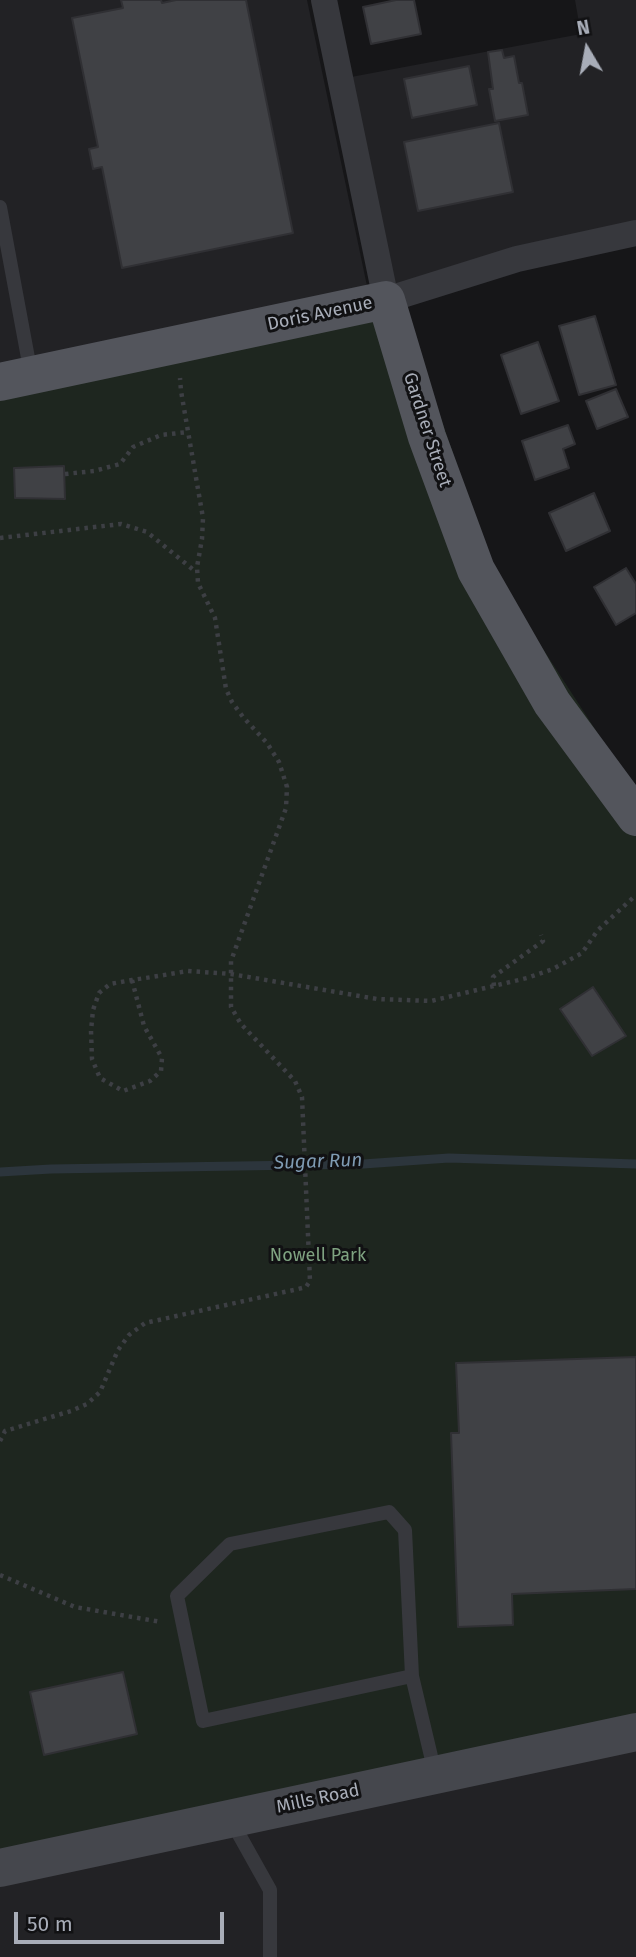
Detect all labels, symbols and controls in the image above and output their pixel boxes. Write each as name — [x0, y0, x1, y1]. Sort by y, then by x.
north arrow — [552, 14, 622, 84]
text: N — [575, 15, 591, 40]
street label: Doris Avenue — [265, 292, 375, 336]
street label: Gardner Street — [398, 370, 456, 490]
water label: Sugar Run — [273, 1149, 363, 1175]
park label: Nowell Park — [270, 1245, 366, 1267]
street label: Mills Road — [275, 1780, 361, 1818]
scale bar — [18, 1898, 228, 1942]
text: 50 m — [27, 1911, 73, 1937]

